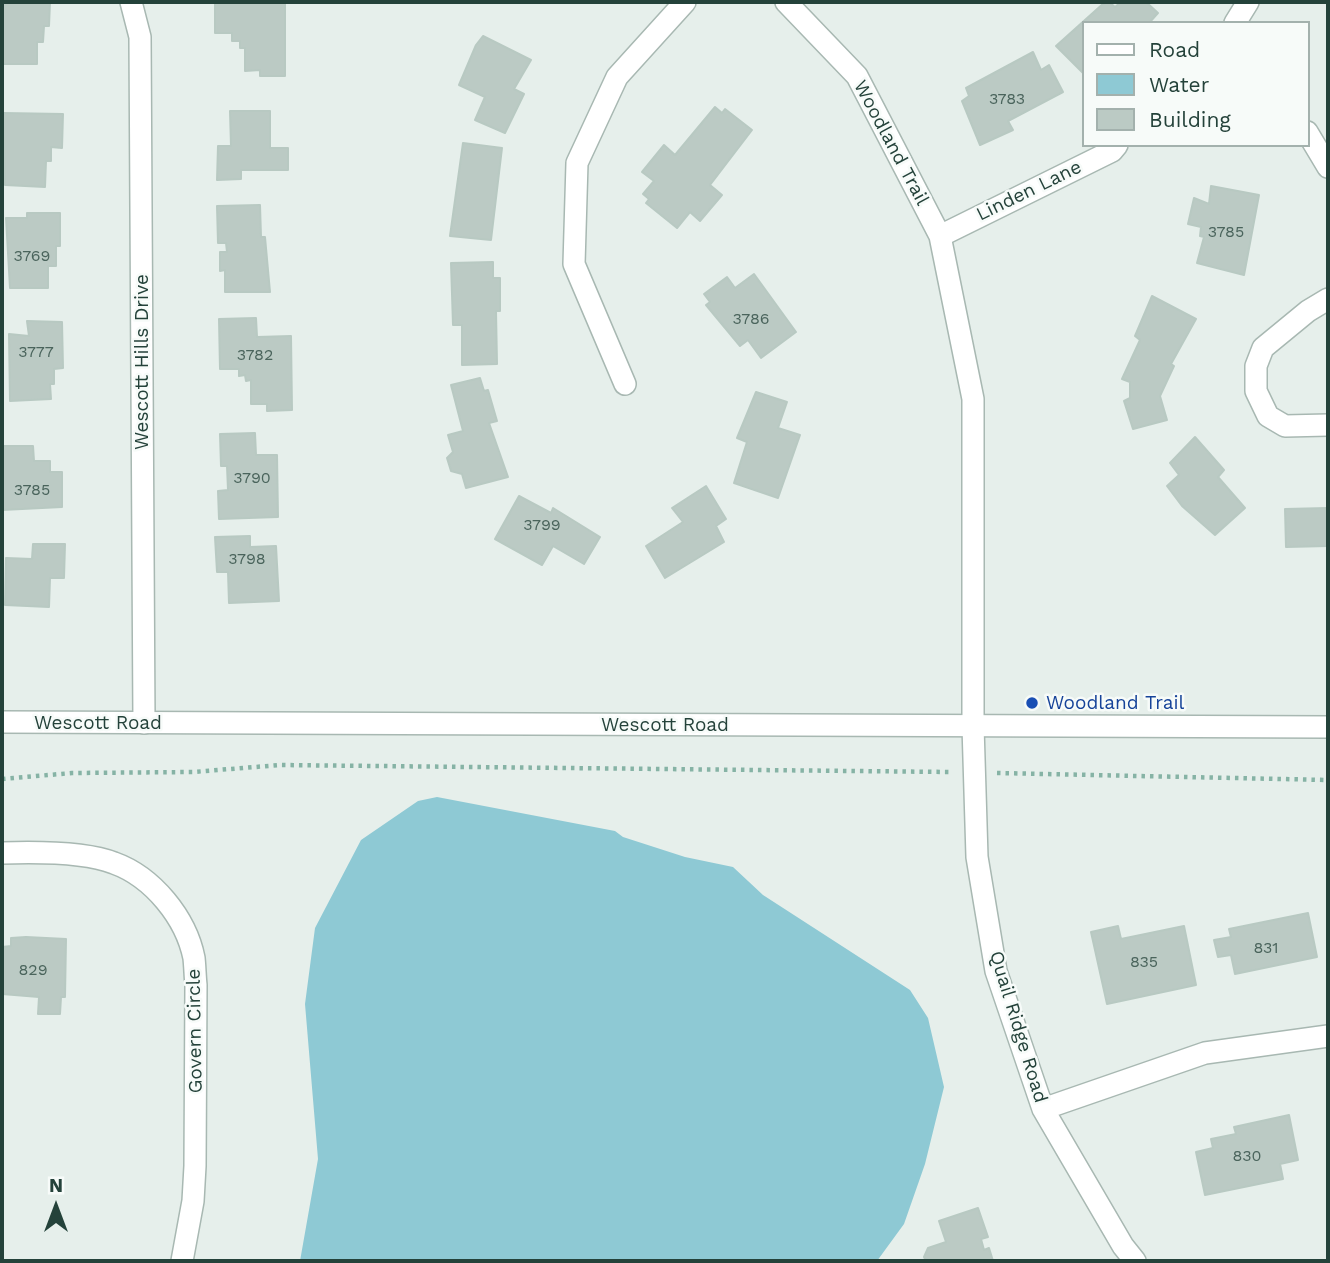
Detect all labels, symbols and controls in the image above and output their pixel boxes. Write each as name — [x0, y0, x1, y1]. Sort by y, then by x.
legend — [1082, 21, 1309, 147]
text: Road — [1149, 37, 1200, 62]
text: Water — [1149, 72, 1209, 97]
street label: Woodland Trail — [848, 77, 934, 209]
house number: 3783 — [989, 89, 1025, 109]
text: Building — [1149, 107, 1231, 132]
street label: Linden Lane — [973, 156, 1085, 226]
house number: 3785 — [1208, 222, 1244, 242]
house number: 3769 — [14, 246, 50, 266]
street label: Wescott Hills Drive — [131, 274, 153, 450]
house number: 3786 — [733, 309, 769, 329]
house number: 3777 — [18, 342, 54, 362]
house number: 3782 — [237, 345, 273, 365]
house number: 3790 — [233, 468, 271, 488]
house number: 3785 — [14, 480, 50, 500]
house number: 3799 — [523, 515, 561, 535]
house number: 3798 — [228, 549, 266, 569]
place label: Woodland Trail — [1046, 692, 1184, 714]
marker: Woodland Trail — [1024, 695, 1040, 711]
street label: Wescott Road — [34, 712, 162, 734]
street label: Wescott Road — [601, 714, 729, 736]
house number: 831 — [1253, 938, 1279, 958]
street label: Quail Ridge Road — [984, 948, 1052, 1106]
house number: 835 — [1130, 952, 1158, 972]
house number: 829 — [18, 960, 48, 980]
street label: Govern Circle — [183, 968, 207, 1094]
house number: 830 — [1233, 1146, 1261, 1166]
north arrow — [21, 1172, 91, 1242]
text: N — [49, 1174, 63, 1197]

